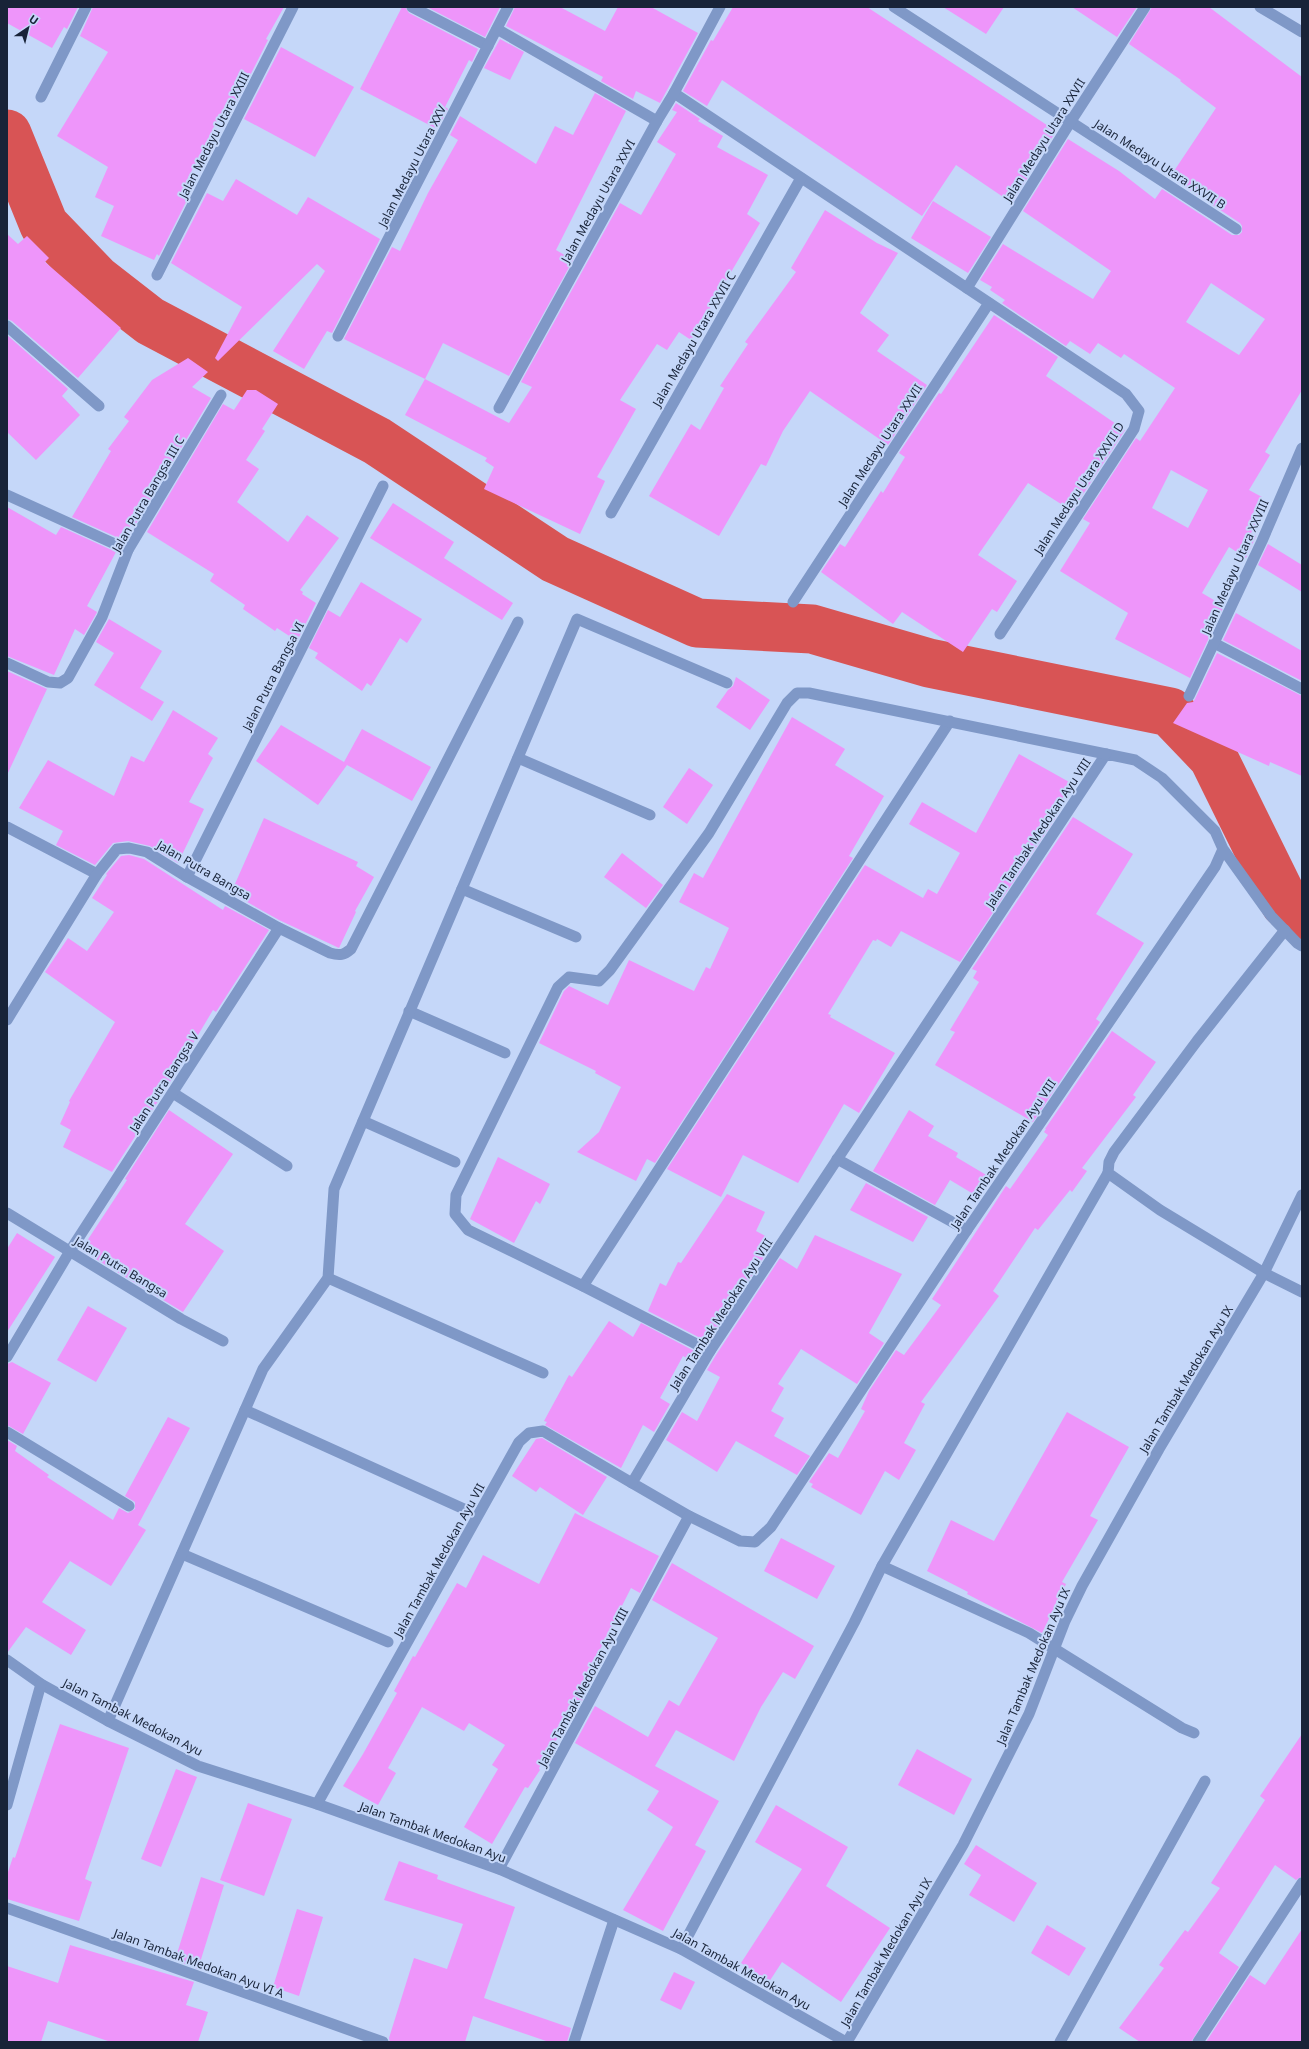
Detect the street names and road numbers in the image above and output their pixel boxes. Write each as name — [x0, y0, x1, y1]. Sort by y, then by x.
street label: Jalan Medayu Utara XXIII — [174, 69, 253, 202]
street label: Jalan Medayu Utara XXVII — [998, 75, 1089, 206]
street label: Jalan Medayu Utara XXV — [373, 102, 450, 231]
street label: Jalan Medayu Utara XXVII B — [1090, 115, 1229, 213]
street label: Jalan Medayu Utara XXVI — [557, 136, 639, 267]
street label: Jalan Medayu Utara XXVII C — [648, 268, 740, 411]
street label: Jalan Medayu Utara XXVII — [833, 381, 926, 510]
street label: Jalan Medayu Utara XXVII D — [1029, 418, 1128, 558]
street label: Jalan Putra Bangsa III C — [107, 432, 189, 556]
street label: Jalan Medayu Utara XXVIII — [1197, 497, 1273, 638]
street label: Jalan Putra Bangsa VI — [238, 619, 308, 734]
street label: Jalan Tambak Medokan Ayu VIII — [981, 755, 1095, 912]
street label: Jalan Putra Bangsa — [153, 836, 254, 904]
street label: Jalan Putra Bangsa V — [125, 1028, 203, 1136]
street label: Jalan Tambak Medokan Ayu VIII — [946, 1076, 1060, 1233]
street label: Jalan Putra Bangsa — [70, 1232, 171, 1302]
street label: Jalan Tambak Medokan Ayu VIII — [665, 1235, 776, 1394]
street label: Jalan Tambak Medokan Ayu IX — [1135, 1302, 1237, 1457]
street label: Jalan Tambak Medokan Ayu VII — [389, 1480, 488, 1641]
street label: Jalan Tambak Medokan Ayu IX — [992, 1585, 1074, 1748]
street label: Jalan Tambak Medokan Ayu VIII — [533, 1605, 632, 1770]
street label: Jalan Tambak Medokan Ayu — [59, 1674, 206, 1760]
street label: Jalan Tambak Medokan Ayu — [356, 1797, 509, 1866]
street label: Jalan Tambak Medokan Ayu IX — [836, 1875, 936, 2030]
street label: Jalan Tambak Medokan Ayu VI A — [111, 1924, 287, 2002]
street label: Jalan Tambak Medokan Ayu — [669, 1924, 814, 2014]

